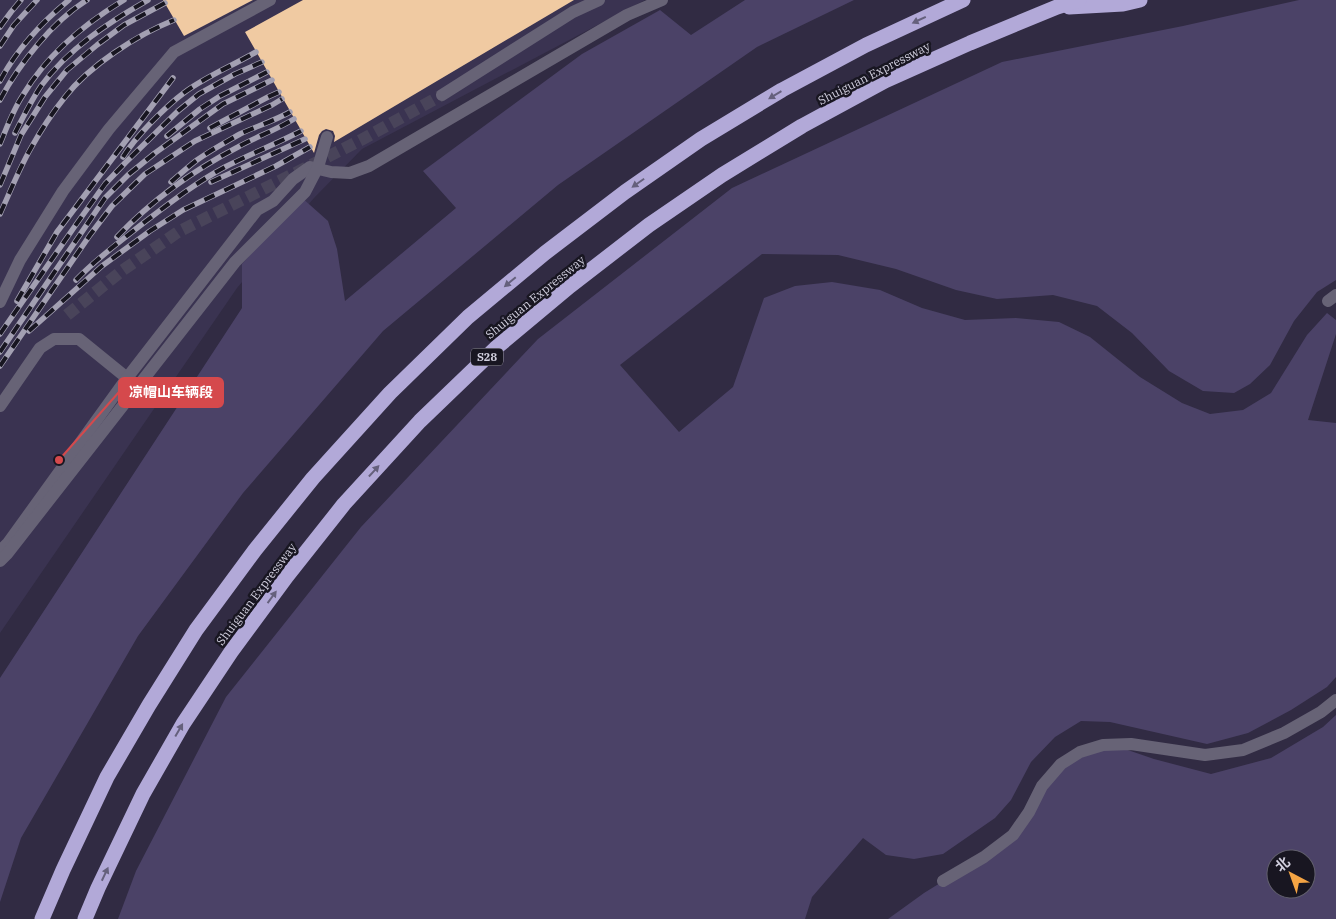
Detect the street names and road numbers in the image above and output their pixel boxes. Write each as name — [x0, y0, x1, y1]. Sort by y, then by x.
street label: Shuiguan Expressway — [815, 38, 933, 108]
street label: Shuiguan Expressway — [482, 252, 588, 342]
road number: S28 — [471, 348, 503, 366]
street label: Shuiguan Expressway — [213, 540, 300, 648]

